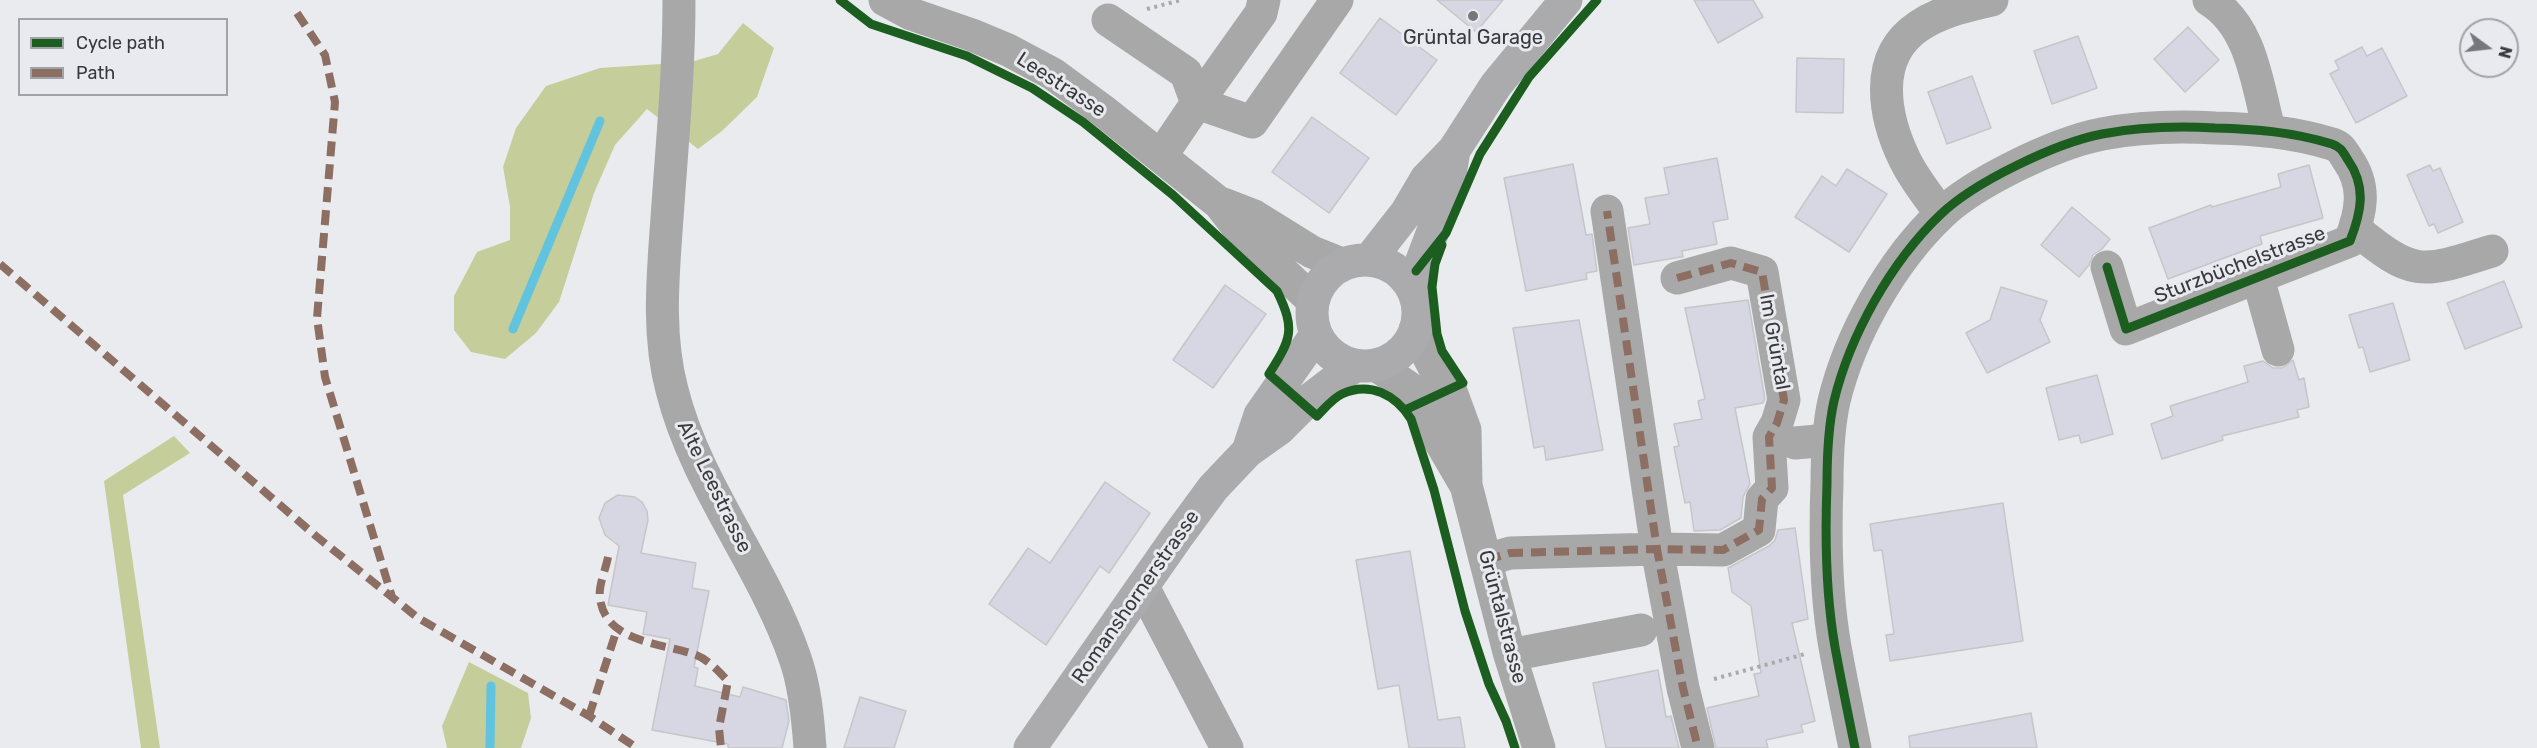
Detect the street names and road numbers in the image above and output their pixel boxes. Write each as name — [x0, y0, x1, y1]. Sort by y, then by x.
street label: Leestrasse — [1012, 47, 1110, 123]
street label: Sturzbüchelstrasse — [2151, 221, 2329, 309]
street label: Im Grüntal — [1754, 292, 1794, 392]
street label: Alte Leestrasse — [672, 417, 756, 557]
street label: Romanshornerstrasse — [1067, 506, 1205, 688]
street label: Grüntalstrasse — [1473, 548, 1531, 686]

